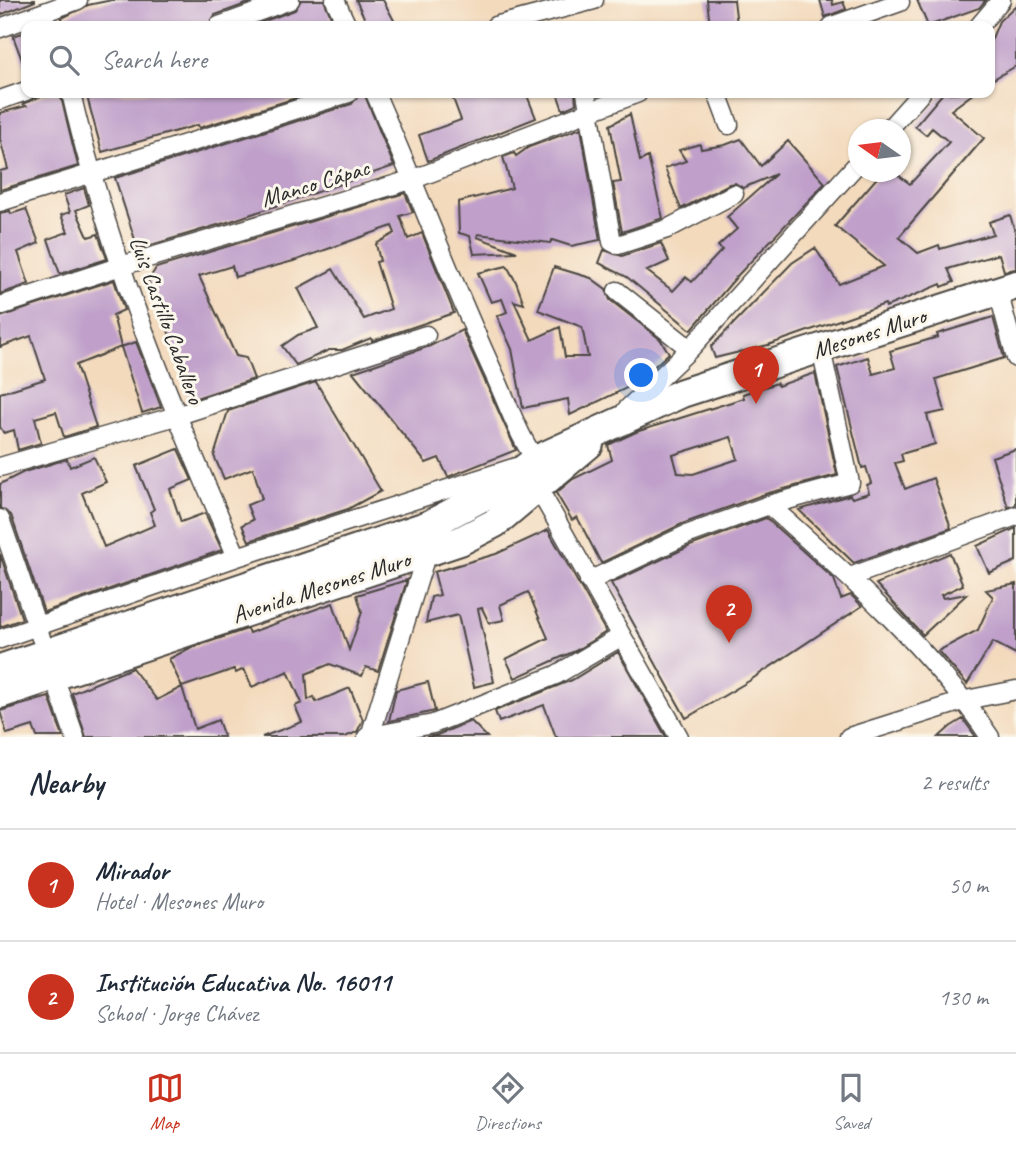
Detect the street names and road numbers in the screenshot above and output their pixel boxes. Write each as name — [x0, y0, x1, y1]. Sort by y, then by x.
street label: Manco Cápac — [257, 152, 374, 214]
street label: Luis Castillo Caballero — [123, 232, 212, 409]
street label: Mesones Muro — [809, 300, 932, 365]
street label: Avenida Mesones Muro — [228, 543, 416, 630]

